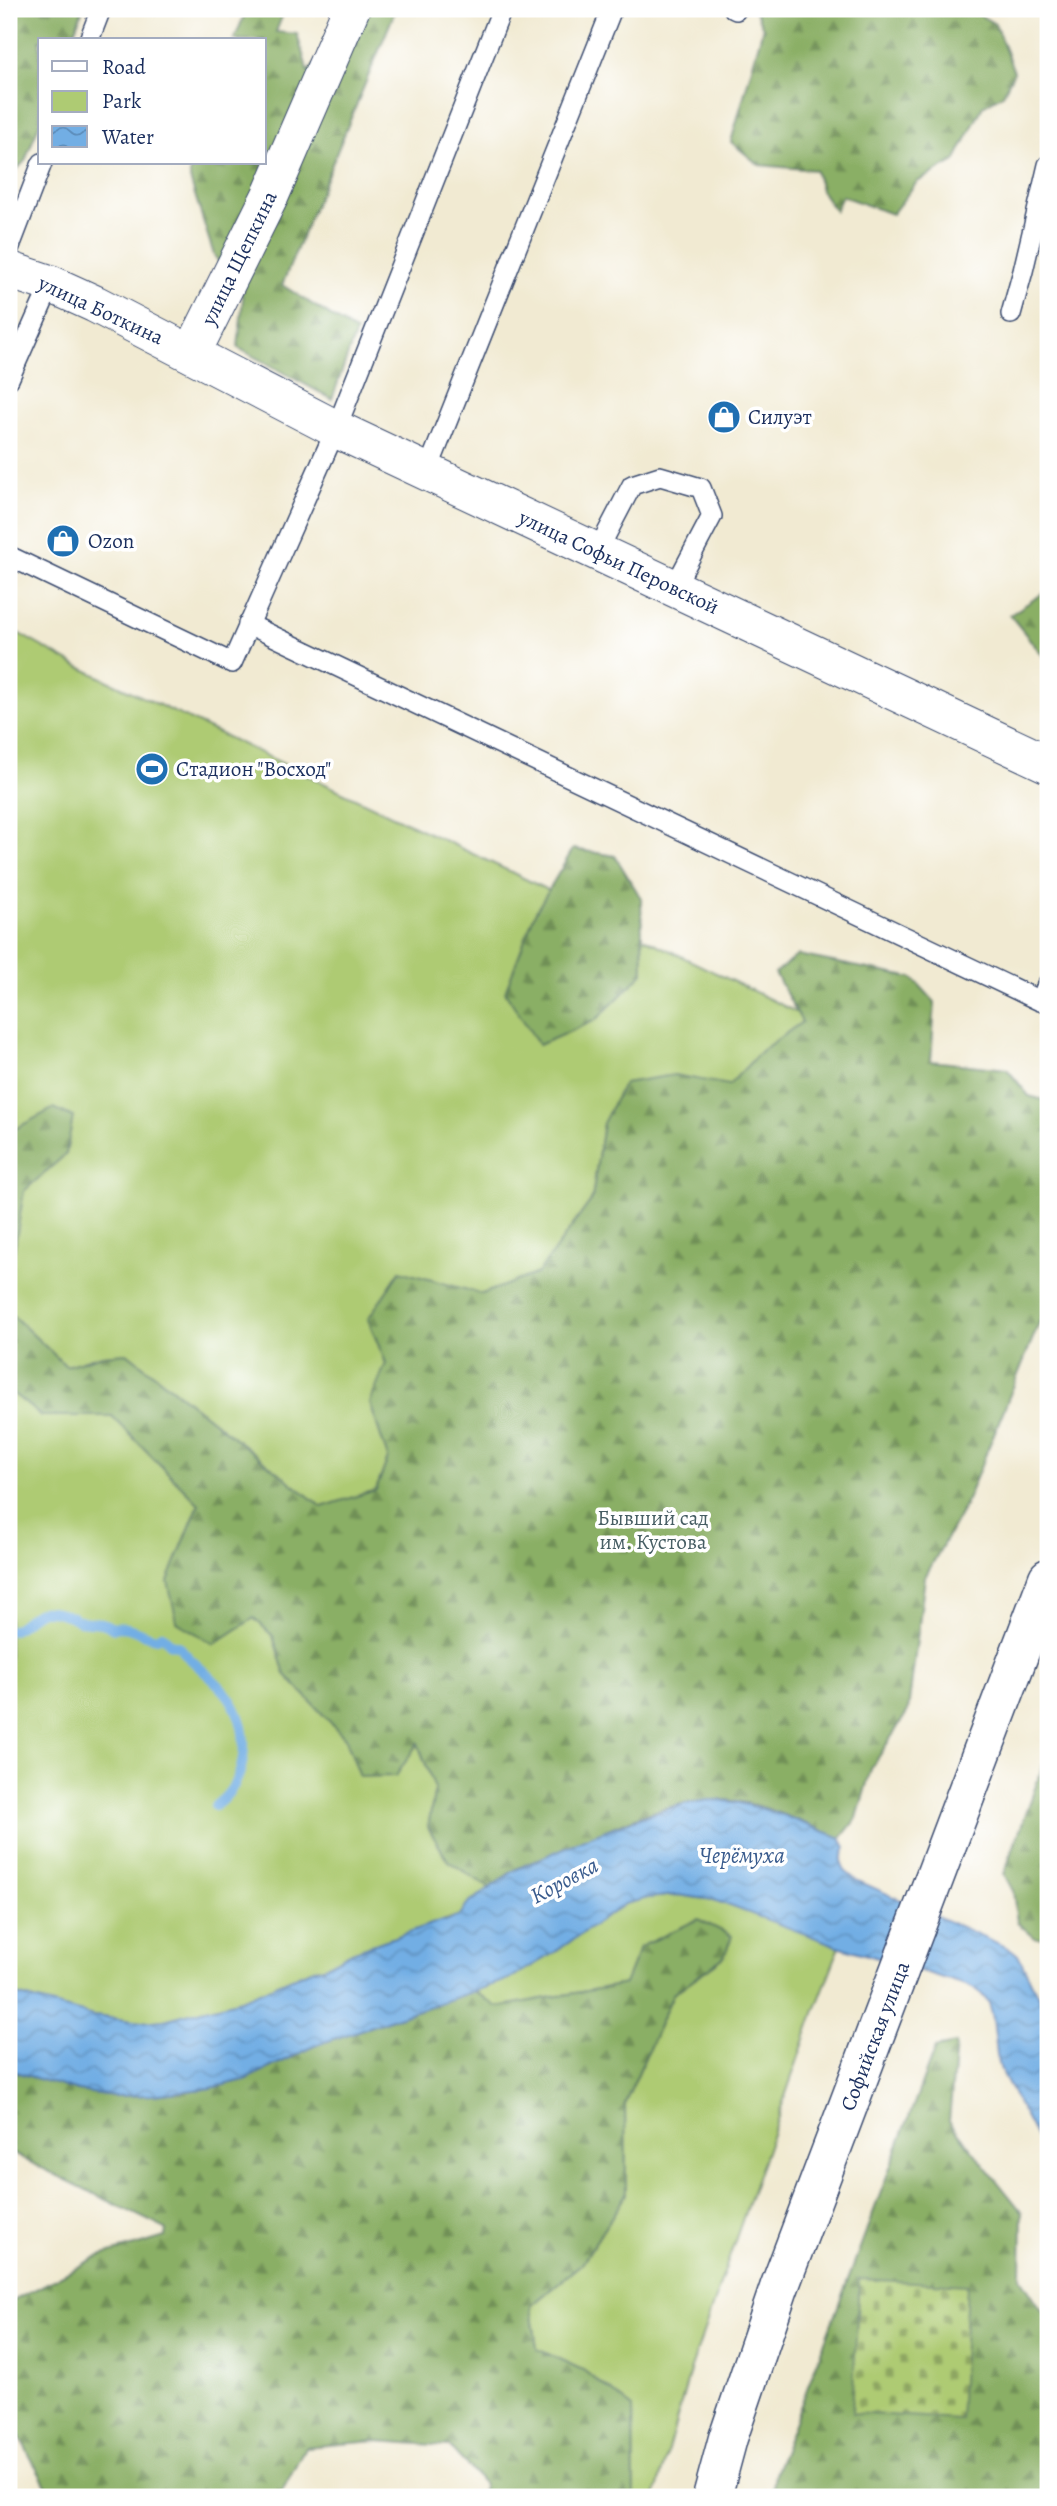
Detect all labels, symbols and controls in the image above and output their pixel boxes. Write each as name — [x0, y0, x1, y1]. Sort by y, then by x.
legend — [38, 38, 266, 164]
text: Road — [102, 53, 146, 81]
text: Park — [102, 87, 142, 115]
text: Water — [101, 123, 154, 151]
street label: улица Щепкина — [194, 186, 284, 331]
street label: улица Боткина — [33, 268, 169, 351]
shop icon: Силуэт — [705, 398, 743, 436]
place label: Силуэт — [748, 403, 812, 431]
street label: улица Софьи Перовской — [514, 503, 724, 621]
shop icon: Ozon — [44, 522, 82, 560]
place label: Ozon — [88, 527, 134, 555]
sports icon: Стадион "Восход" — [133, 750, 171, 788]
place label: Стадион "Восход" — [176, 755, 331, 783]
park label: Бывший сад им. Кустова — [597, 1504, 709, 1556]
water label: Черёмуха — [699, 1840, 785, 1871]
water label: Коровка — [525, 1849, 604, 1911]
street label: Софийская улица — [834, 1957, 916, 2115]

